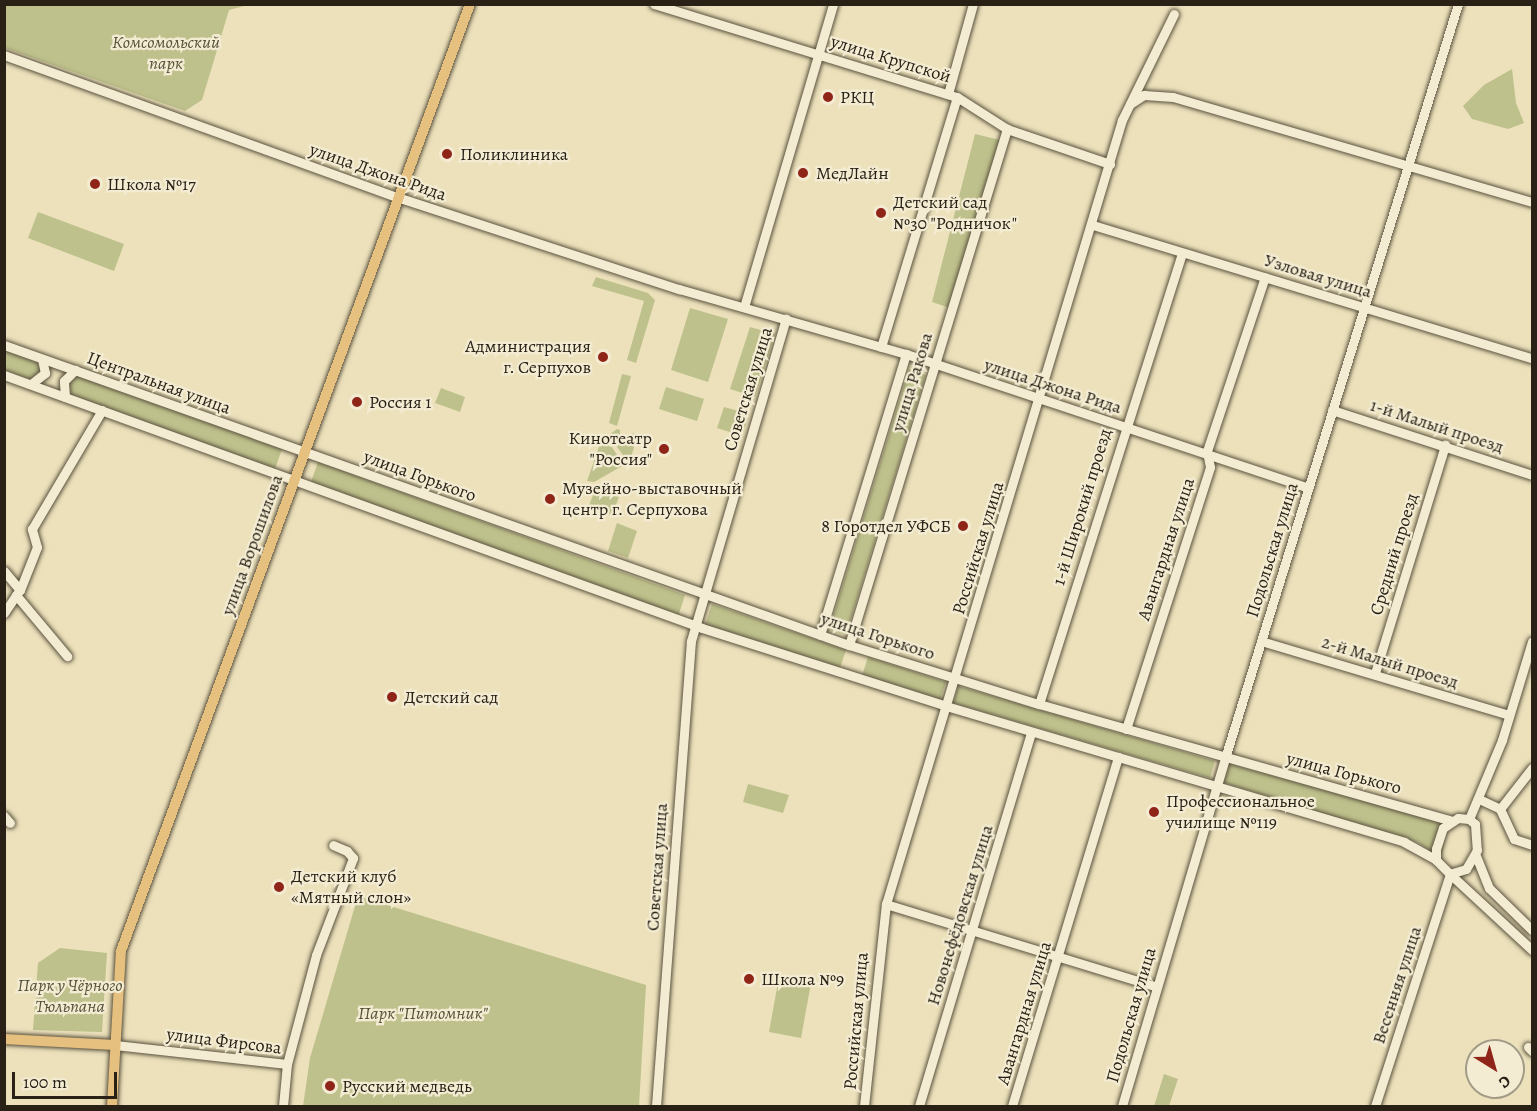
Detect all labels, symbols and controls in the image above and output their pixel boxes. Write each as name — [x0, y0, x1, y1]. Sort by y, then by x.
street label: улица Крупской — [828, 30, 954, 88]
park label: Комсомольский парк — [112, 32, 220, 74]
place label: РКЦ — [840, 86, 874, 108]
marker: РКЦ — [821, 90, 835, 104]
street label: улица Джона Рида — [307, 138, 449, 206]
place label: Поликлиника — [460, 143, 568, 165]
marker: Поликлиника — [438, 145, 456, 163]
place label: МедЛайн — [816, 162, 889, 184]
marker: МедЛайн — [794, 164, 812, 182]
place label: Школа №17 — [107, 173, 196, 195]
marker: Школа №17 — [88, 177, 102, 191]
place label: Детский сад №30 "Родничок" — [893, 192, 1017, 234]
marker: Детский сад №30 "Родничок" — [874, 206, 888, 220]
street label: Узловая улица — [1262, 249, 1374, 303]
street label: Советская улица — [719, 325, 777, 453]
street label: улица Ракова — [887, 330, 937, 434]
place label: Администрация г. Серпухов — [465, 336, 591, 378]
street label: Центральная улица — [84, 347, 234, 419]
marker: Администрация г. Серпухов — [596, 350, 610, 364]
street label: улица Джона Рида — [982, 354, 1124, 418]
place label: Россия 1 — [369, 391, 431, 413]
street label: 1-й Малый проезд — [1368, 394, 1506, 458]
marker: Россия 1 — [350, 395, 364, 409]
street label: 1-й Широкий проезд — [1048, 426, 1116, 588]
place label: Кинотеатр "Россия" — [568, 428, 652, 470]
marker: Кинотеатр "Россия" — [657, 442, 671, 456]
street label: улица Горького — [361, 446, 479, 506]
street label: улица Ворошилова — [217, 472, 287, 618]
street label: Авангардная улица — [1133, 475, 1199, 623]
place label: Музейно-выставочный центр г. Серпухова — [562, 478, 742, 520]
street label: Российская улица — [948, 479, 1008, 617]
street label: Подольская улица — [1241, 480, 1303, 620]
street label: Средний проезд — [1365, 490, 1423, 618]
marker: Музейно-выставочный центр г. Серпухова — [543, 492, 557, 506]
place label: 8 Горотдел УФСБ — [821, 515, 951, 537]
marker: 8 Горотдел УФСБ — [956, 519, 970, 533]
street label: улица Горького — [818, 607, 938, 665]
street label: 2-й Малый проезд — [1319, 631, 1461, 693]
place label: Детский сад — [404, 686, 498, 708]
marker: Детский сад — [385, 690, 399, 704]
street label: улица Горького — [1284, 747, 1404, 799]
place label: Профессиональное училище №119 — [1166, 791, 1315, 834]
street label: Советская улица — [642, 802, 672, 932]
marker: Профессиональное училище №119 — [1147, 805, 1161, 819]
street label: Новонефёдовская улица — [922, 822, 998, 1008]
place label: Детский клуб «Мятный слон» — [291, 866, 411, 908]
marker: Детский клуб «Мятный слон» — [272, 880, 286, 894]
street label: Весенняя улица — [1368, 923, 1426, 1047]
street label: Авангардная улица — [992, 939, 1056, 1087]
street label: Подольская улица — [1101, 945, 1161, 1085]
street label: Российская улица — [839, 951, 873, 1091]
place label: Школа №9 — [761, 968, 844, 990]
marker: Школа №9 — [742, 972, 756, 986]
park label: Парк у Чёрного Тюльпана — [17, 975, 123, 1018]
park label: Парк "Питомник" — [358, 1002, 488, 1024]
street label: улица Фирсова — [165, 1023, 283, 1059]
north arrow — [1465, 1039, 1525, 1099]
scale bar — [15, 1060, 120, 1098]
text: 100 m — [23, 1070, 67, 1094]
text: С — [1494, 1070, 1515, 1094]
place label: Русский медведь — [342, 1075, 472, 1097]
marker: Русский медведь — [323, 1079, 337, 1093]

